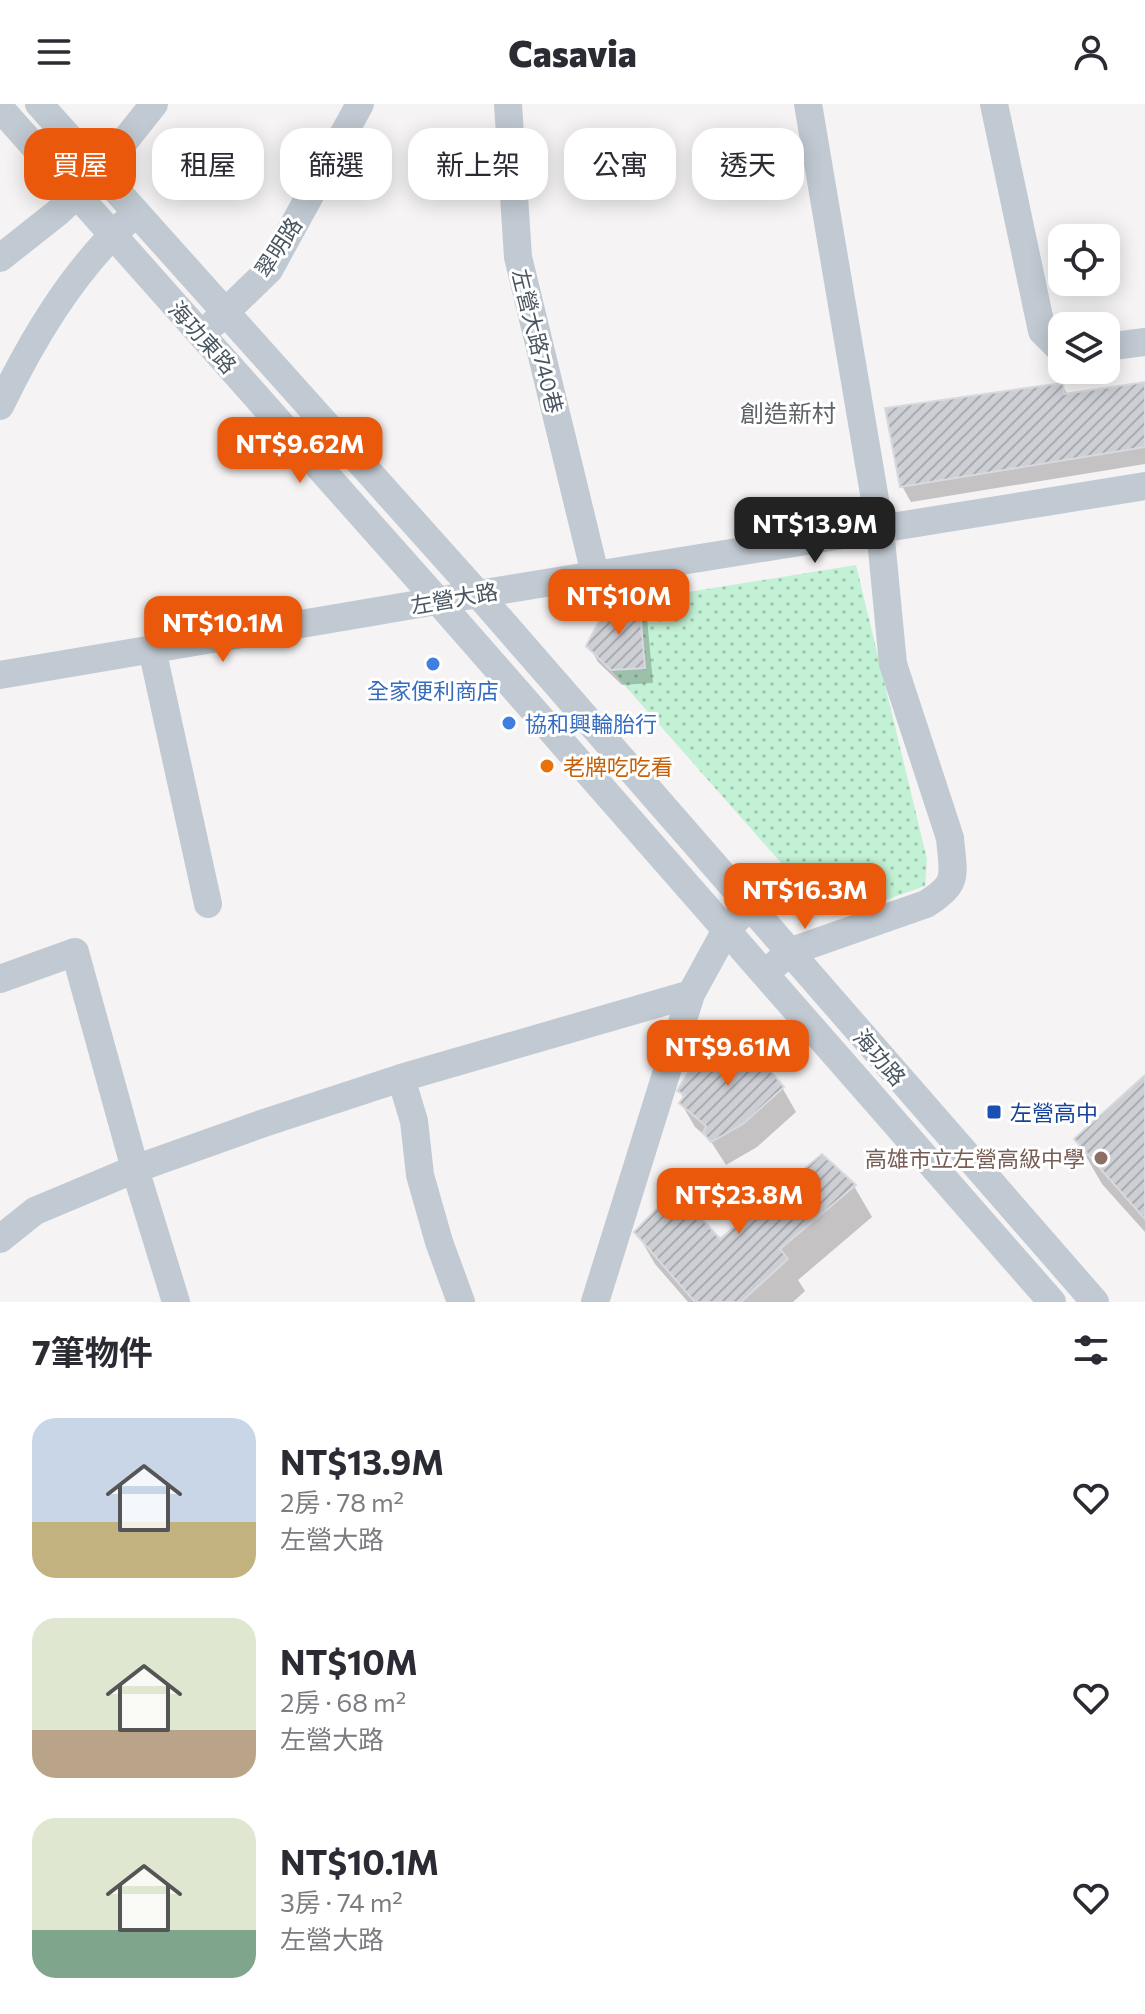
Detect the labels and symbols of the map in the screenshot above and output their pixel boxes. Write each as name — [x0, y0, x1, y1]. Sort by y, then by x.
street label: 翠明路 — [249, 212, 307, 282]
street label: 左營大路740巷 — [507, 266, 569, 416]
street label: 海功東路 — [164, 295, 242, 379]
district label: 創造新村 — [740, 398, 836, 427]
pin: NT$9.62M — [217, 417, 383, 485]
pin: NT$13.9M — [732, 497, 898, 565]
pin: NT$10M — [554, 569, 684, 637]
street label: 左營大路 — [408, 577, 500, 619]
pin: NT$10.1M — [140, 596, 306, 664]
marker: 全家便利商店 — [424, 655, 442, 673]
place label: 全家便利商店 — [367, 677, 499, 704]
place label: 協和興輪胎行 — [525, 710, 657, 737]
marker: 協和興輪胎行 — [500, 714, 518, 732]
place label: 老牌吃吃看 — [563, 753, 673, 780]
marker: 老牌吃吃看 — [538, 757, 556, 775]
pin: NT$16.3M — [722, 863, 888, 931]
pin: NT$9.61M — [645, 1020, 811, 1088]
street label: 海功路 — [848, 1023, 912, 1091]
place label: 左營高中 — [1010, 1099, 1098, 1126]
marker: 左營高中 — [985, 1103, 1003, 1121]
place label: 高雄市立左營高級中學 — [865, 1145, 1085, 1172]
marker: 高雄市立左營高級中學 — [1092, 1149, 1110, 1167]
pin: NT$23.8M — [656, 1168, 822, 1236]

